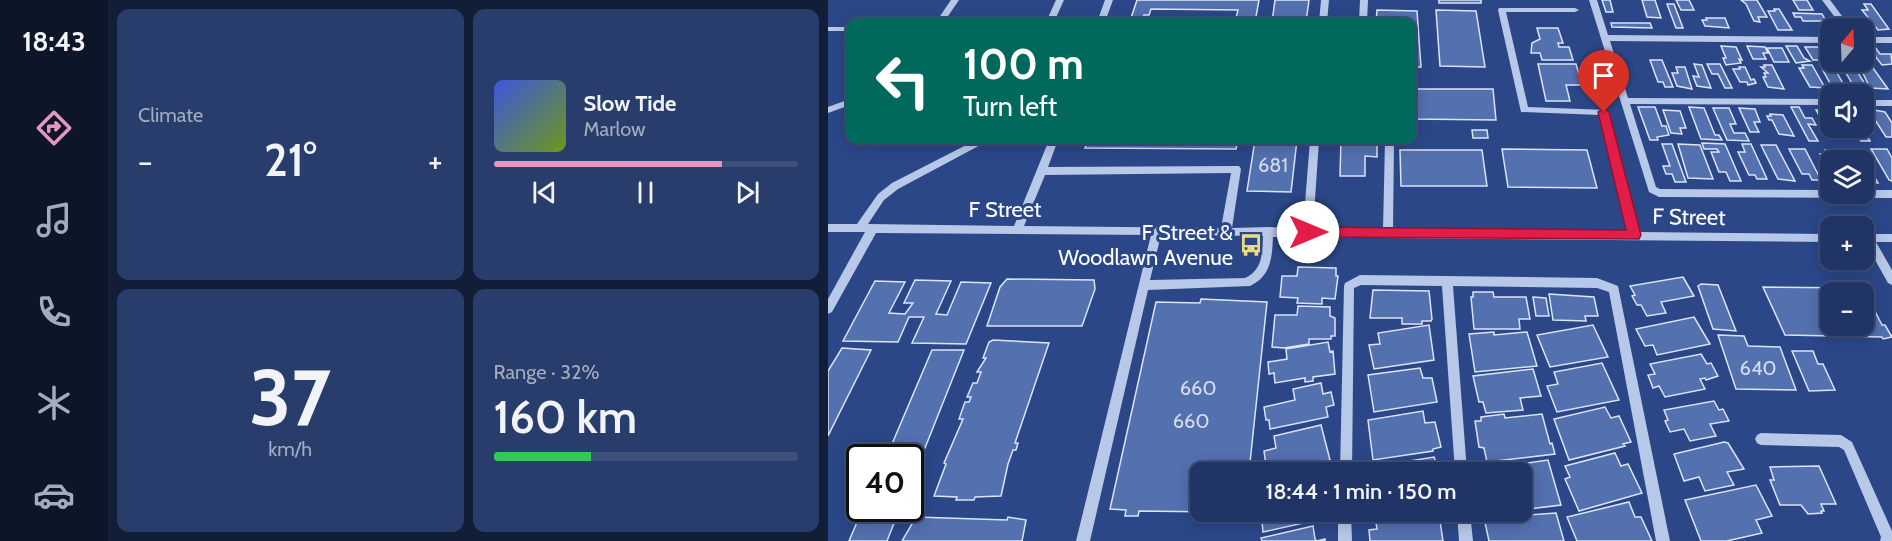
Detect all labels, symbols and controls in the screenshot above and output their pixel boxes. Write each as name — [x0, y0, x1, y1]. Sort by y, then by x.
north arrow — [1820, 18, 1874, 72]
map controls — [1820, 18, 1874, 336]
text: 18:43 — [22, 25, 86, 58]
text: 100 m — [963, 38, 1084, 90]
icon: left — [864, 42, 942, 120]
pin — [1578, 50, 1629, 112]
icon: arrive — [1587, 59, 1620, 92]
button: sound — [1820, 84, 1874, 138]
text: Slow Tide — [584, 90, 676, 117]
text: Turn left — [963, 90, 1057, 123]
text: Climate — [138, 103, 203, 127]
icon: directions — [33, 107, 75, 149]
text: Marlow — [584, 117, 646, 141]
text: 21° — [264, 133, 317, 187]
text: − — [138, 141, 153, 181]
text: + — [428, 141, 443, 181]
button: layers — [1820, 150, 1874, 204]
house number: 681 — [1258, 153, 1288, 177]
icon: previous — [528, 176, 561, 209]
icon: pause — [629, 176, 662, 209]
icon: next — [731, 176, 764, 209]
street label: F Street — [969, 196, 1042, 223]
icon: music — [33, 199, 75, 241]
position arrow — [1276, 200, 1340, 264]
street label: F Street — [1652, 203, 1726, 231]
button: + — [1820, 216, 1874, 270]
place label: F Street & Woodlawn Avenue — [1058, 219, 1234, 271]
bus stop icon: F Street & Woodlawn Avenue — [1238, 232, 1264, 258]
button: − — [1820, 282, 1874, 336]
icon: phone — [33, 291, 75, 333]
text: 37 — [249, 350, 331, 445]
house number: 640 — [1740, 356, 1776, 380]
text: Range · 32% — [494, 360, 599, 384]
house number: 660 — [1180, 376, 1216, 400]
icon: climate — [33, 382, 75, 424]
text: 160 km — [494, 390, 637, 444]
house number: 660 — [1173, 409, 1209, 433]
text: km/h — [268, 437, 312, 461]
speed limit sign: 40 — [846, 444, 924, 522]
icon: car — [33, 474, 75, 516]
text: 18:44 · 1 min · 150 m — [1266, 478, 1456, 505]

